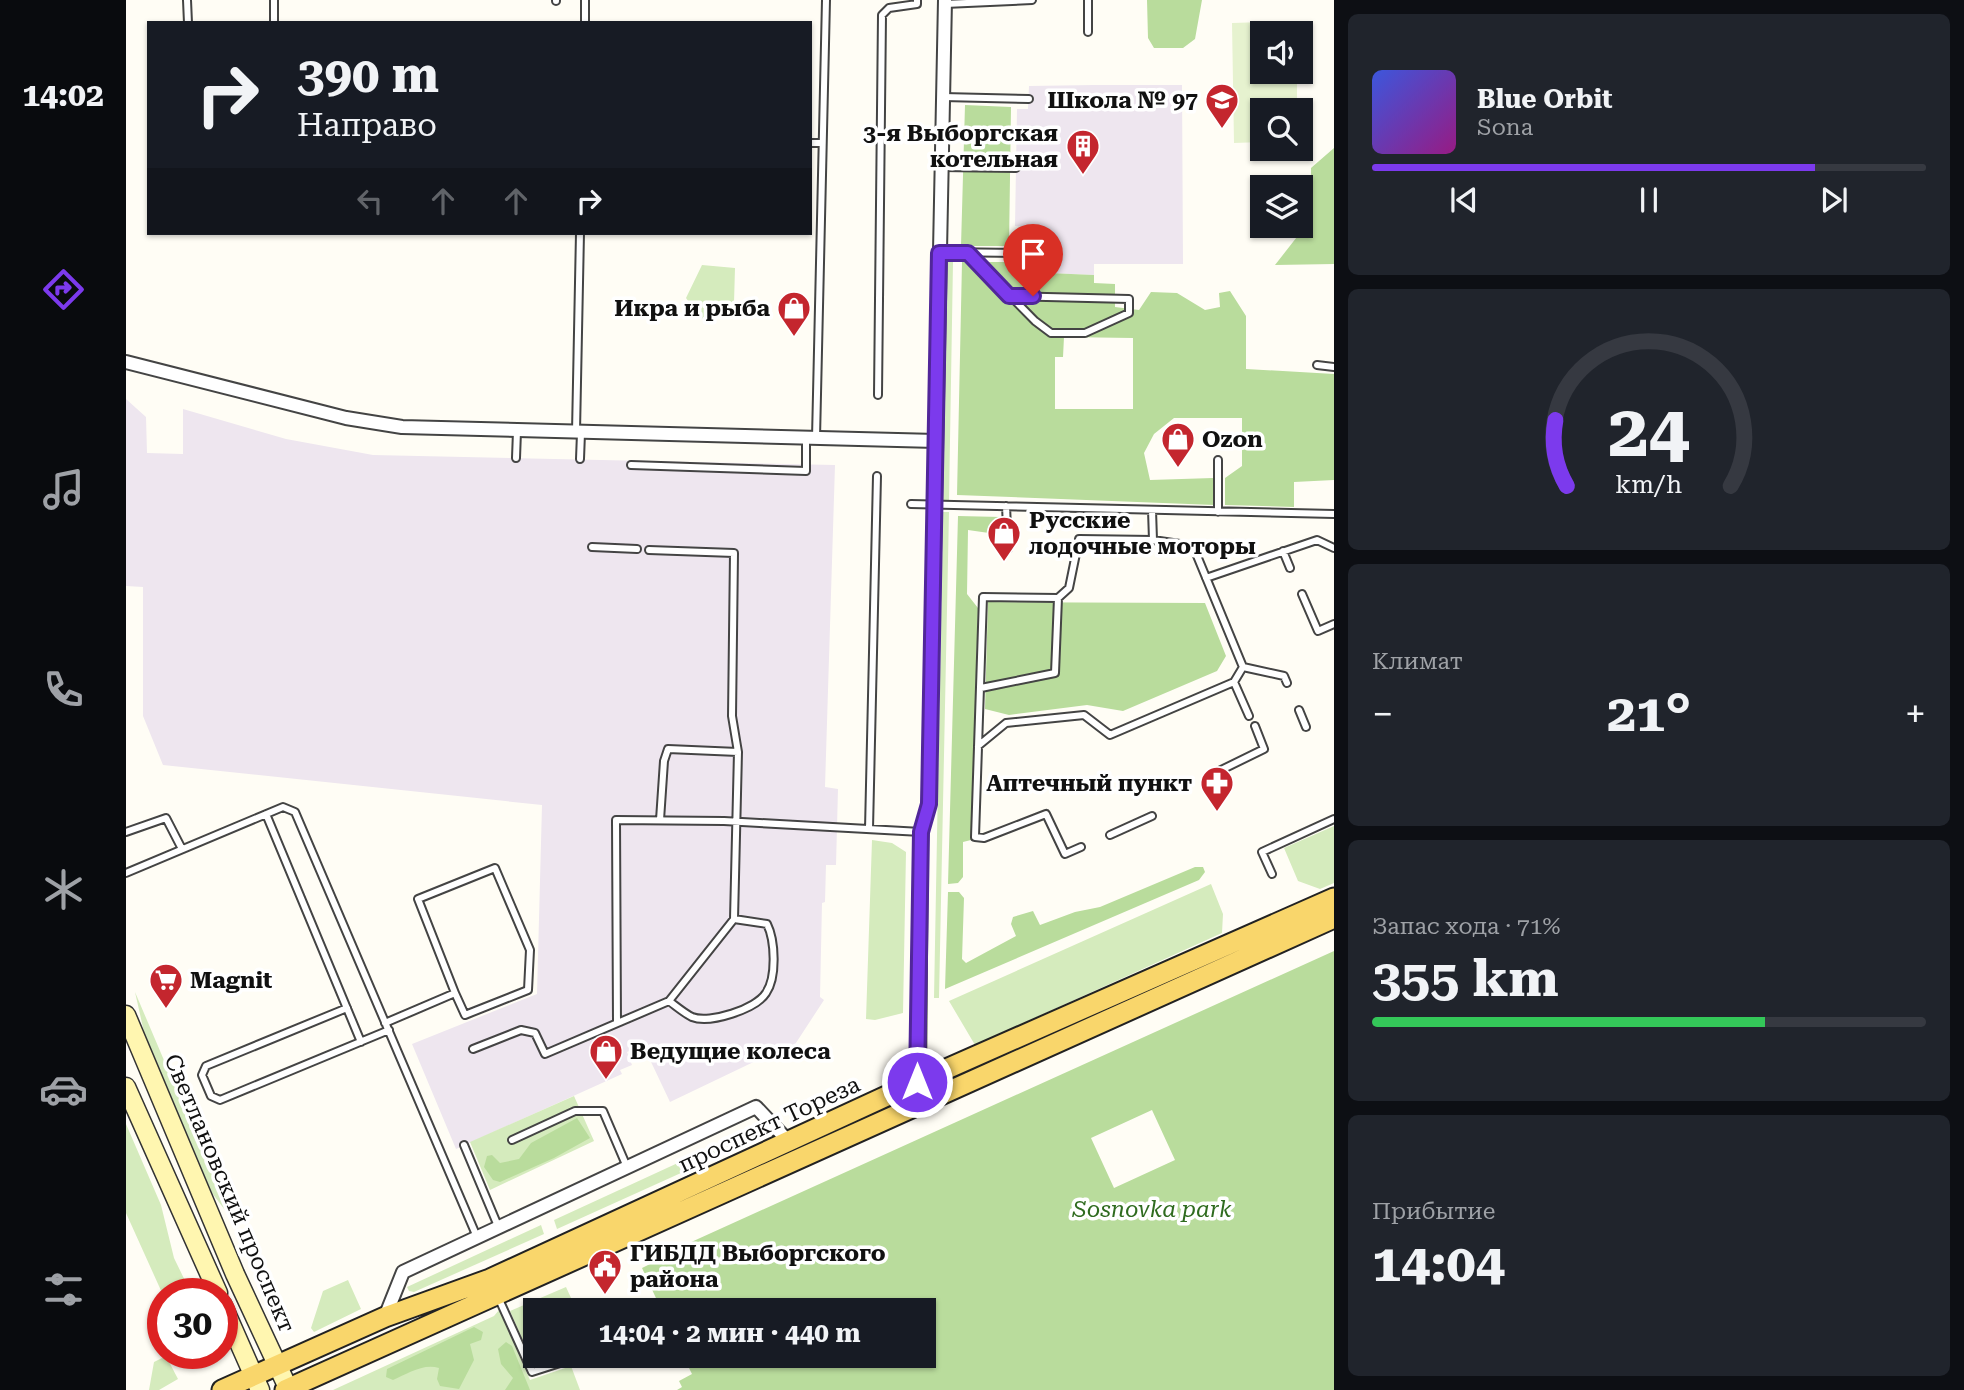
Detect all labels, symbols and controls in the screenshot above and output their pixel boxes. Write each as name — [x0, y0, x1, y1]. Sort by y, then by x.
map controls — [1250, 21, 1313, 238]
button: sound — [1250, 21, 1313, 84]
text: 390 m — [297, 47, 439, 104]
icon: right — [182, 49, 273, 140]
text: 14:02 — [22, 76, 104, 114]
school or university icon: Школа № 97 — [1203, 81, 1241, 130]
text: Blue Orbit — [1477, 84, 1613, 114]
place label: Школа № 97 — [1047, 87, 1198, 114]
button: search — [1250, 98, 1313, 161]
text: Направо — [297, 106, 437, 144]
text: Sona — [1477, 114, 1533, 141]
place label: 3-я Выборгская котельная — [863, 120, 1058, 173]
building icon: 3-я Выборгская котельная — [1064, 127, 1102, 176]
button: layers — [1250, 175, 1313, 238]
icon: previous — [1445, 181, 1483, 219]
icon: pause — [1630, 181, 1668, 219]
icon: next — [1815, 181, 1853, 219]
icon: left — [351, 182, 389, 220]
icon: ahead — [424, 182, 462, 220]
icon: ahead — [497, 182, 535, 220]
icon: right — [570, 182, 608, 220]
pin — [1003, 224, 1063, 296]
icon: arrive — [1014, 235, 1052, 273]
icon: directions — [39, 265, 88, 314]
shop icon: Икра и рыба — [775, 289, 813, 338]
place label: Икра и рыба — [614, 295, 770, 322]
text: 24 — [1608, 389, 1690, 474]
shop icon: Ozon — [1159, 420, 1197, 469]
place label: Ozon — [1202, 426, 1263, 453]
icon: music — [39, 465, 88, 514]
text: km/h — [1616, 470, 1682, 499]
place label: Русские лодочные моторы — [1029, 507, 1256, 560]
shop icon: Русские лодочные моторы — [985, 514, 1023, 563]
text: Климат — [1372, 648, 1463, 675]
icon: phone — [39, 665, 88, 714]
text: 21° — [1607, 683, 1691, 744]
text: − — [1372, 692, 1393, 736]
text: + — [1905, 692, 1926, 736]
pharmacy icon: Аптечный пункт — [1198, 764, 1236, 813]
place label: Аптечный пункт — [986, 770, 1192, 797]
icon: climate — [39, 865, 88, 914]
text: Запас хода · 71% — [1372, 913, 1561, 940]
text: 355 km — [1372, 948, 1559, 1009]
supermarket icon: Magnit — [147, 961, 185, 1010]
place label: Magnit — [190, 967, 272, 994]
shop icon: Ведущие колеса — [587, 1032, 625, 1081]
place label: Ведущие колеса — [630, 1038, 831, 1065]
position arrow — [880, 1045, 954, 1119]
street label: Светлановский проспект — [159, 1050, 300, 1336]
icon: car — [39, 1065, 88, 1114]
street label: проспект Тореза — [674, 1070, 865, 1178]
park label: Sosnovka park — [1072, 1196, 1232, 1223]
text: Прибытие — [1372, 1198, 1495, 1225]
text: 14:04 — [1372, 1233, 1505, 1294]
place label: ГИБДД Выборгского района — [630, 1240, 886, 1293]
public building icon: ГИБДД Выборгского района — [586, 1247, 624, 1296]
icon: filters — [39, 1265, 88, 1314]
speed limit sign: 30 — [147, 1278, 238, 1369]
text: 14:04 · 2 мин · 440 m — [599, 1318, 860, 1348]

